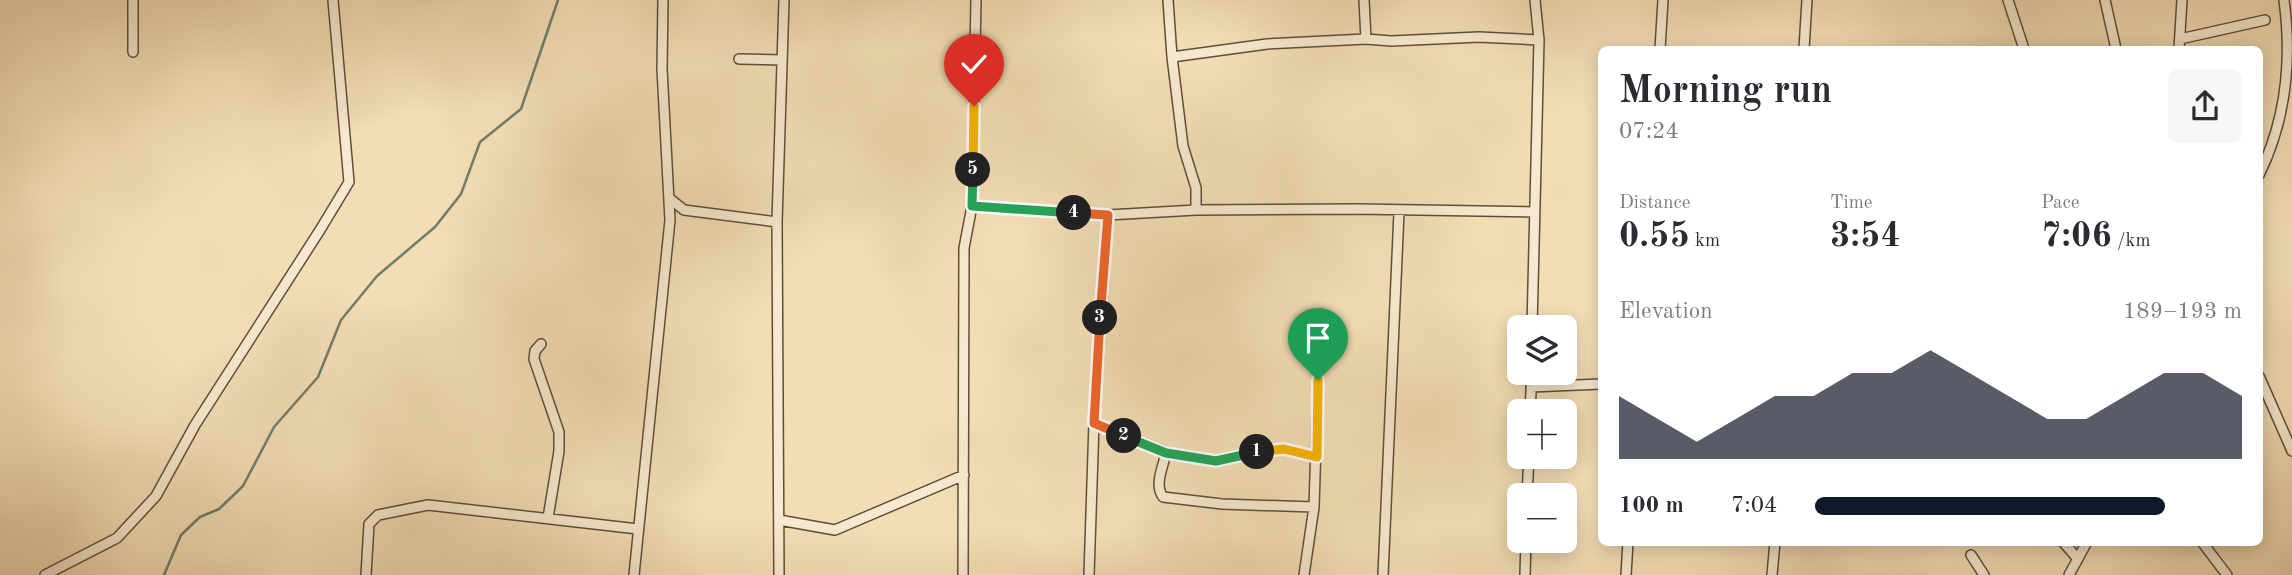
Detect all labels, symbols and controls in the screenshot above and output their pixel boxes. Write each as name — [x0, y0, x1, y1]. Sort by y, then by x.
pin — [944, 34, 1004, 106]
icon: check — [955, 45, 993, 83]
button: share — [2168, 69, 2242, 143]
text: Morning run — [1619, 73, 1832, 111]
text: 07:24 — [1619, 120, 1679, 143]
pin: 5 — [956, 152, 990, 188]
text: 5 — [967, 160, 978, 179]
text: Distance — [1619, 194, 1691, 213]
text: Time — [1830, 194, 1873, 213]
text: Pace — [2041, 194, 2080, 213]
pin: 4 — [1056, 196, 1092, 230]
text: 4 — [1068, 203, 1079, 222]
text: 0.55 — [1619, 219, 1690, 254]
text: 3:54 — [1830, 219, 1901, 254]
text: 7:06 — [2041, 219, 2112, 254]
text: km — [1690, 232, 1720, 251]
text: /km — [2112, 232, 2151, 251]
pin: 3 — [1082, 300, 1118, 336]
text: Elevation — [1619, 300, 1713, 323]
text: 189–193 m — [2123, 300, 2242, 323]
text: 3 — [1094, 308, 1105, 327]
pin — [1288, 308, 1348, 380]
map controls — [1507, 315, 1577, 553]
button: layers — [1507, 315, 1577, 385]
icon: arrive — [1299, 319, 1337, 357]
button: + — [1507, 399, 1577, 469]
pin: 2 — [1106, 418, 1142, 453]
text: 2 — [1118, 426, 1129, 445]
pin: 1 — [1240, 434, 1274, 470]
text: 1 — [1251, 442, 1262, 461]
button: − — [1507, 483, 1577, 553]
text: 100 m — [1619, 494, 1684, 517]
text: 7:04 — [1731, 494, 1777, 517]

